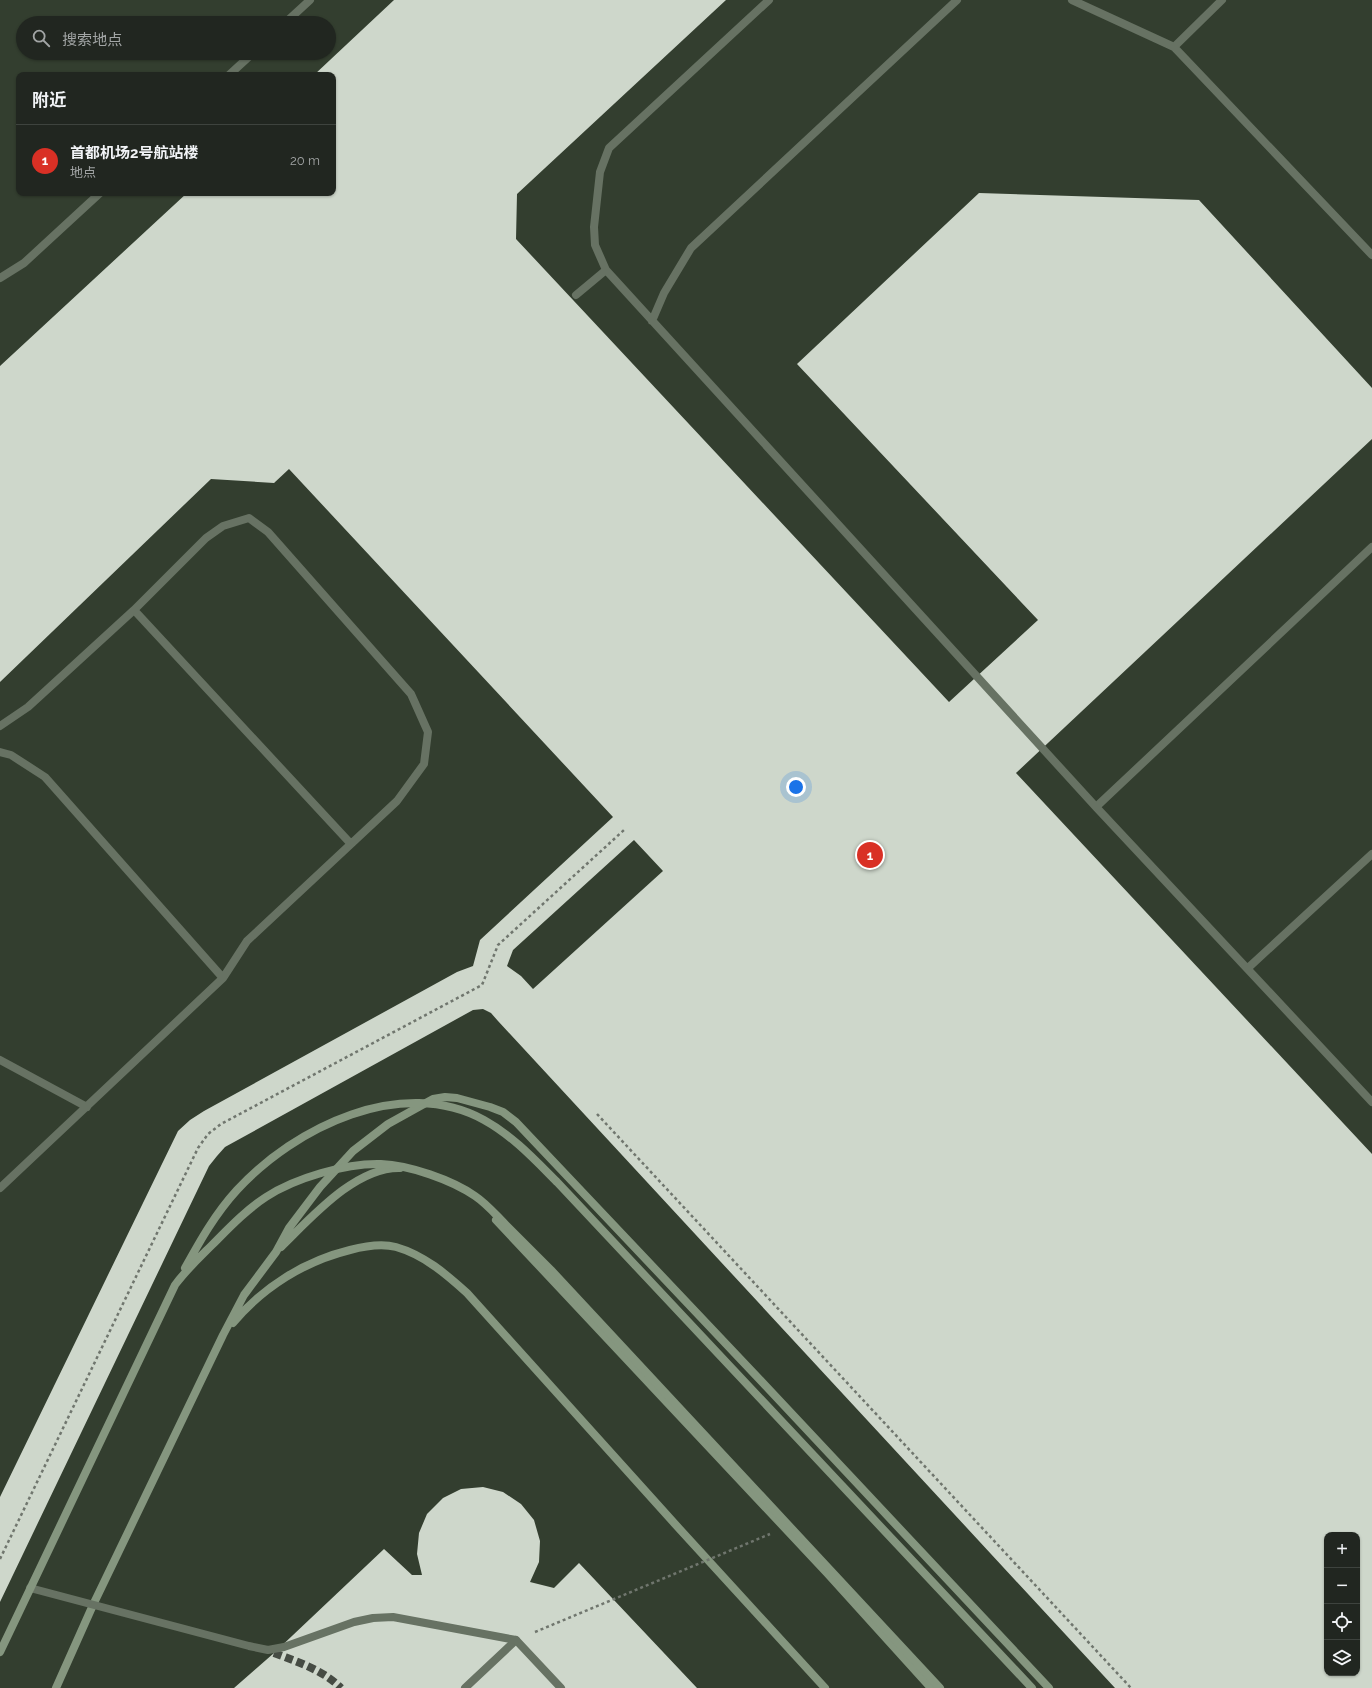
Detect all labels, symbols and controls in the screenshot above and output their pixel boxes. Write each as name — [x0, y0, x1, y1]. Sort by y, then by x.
search box — [16, 16, 336, 60]
icon: search — [30, 27, 52, 49]
text: 搜索地点 — [62, 31, 122, 49]
text: 附近 — [32, 90, 66, 110]
text: 首都机场2号航站楼 — [70, 144, 198, 162]
text: 1 — [42, 153, 48, 168]
text: 20 m — [290, 153, 320, 168]
text: 地点 — [70, 165, 96, 180]
your location — [786, 777, 806, 797]
pin: 1 — [857, 840, 883, 870]
map controls — [1324, 1532, 1360, 1676]
button: + — [1324, 1532, 1360, 1568]
button: − — [1324, 1568, 1360, 1604]
button: locate — [1324, 1604, 1360, 1640]
button: layers — [1324, 1640, 1360, 1676]

